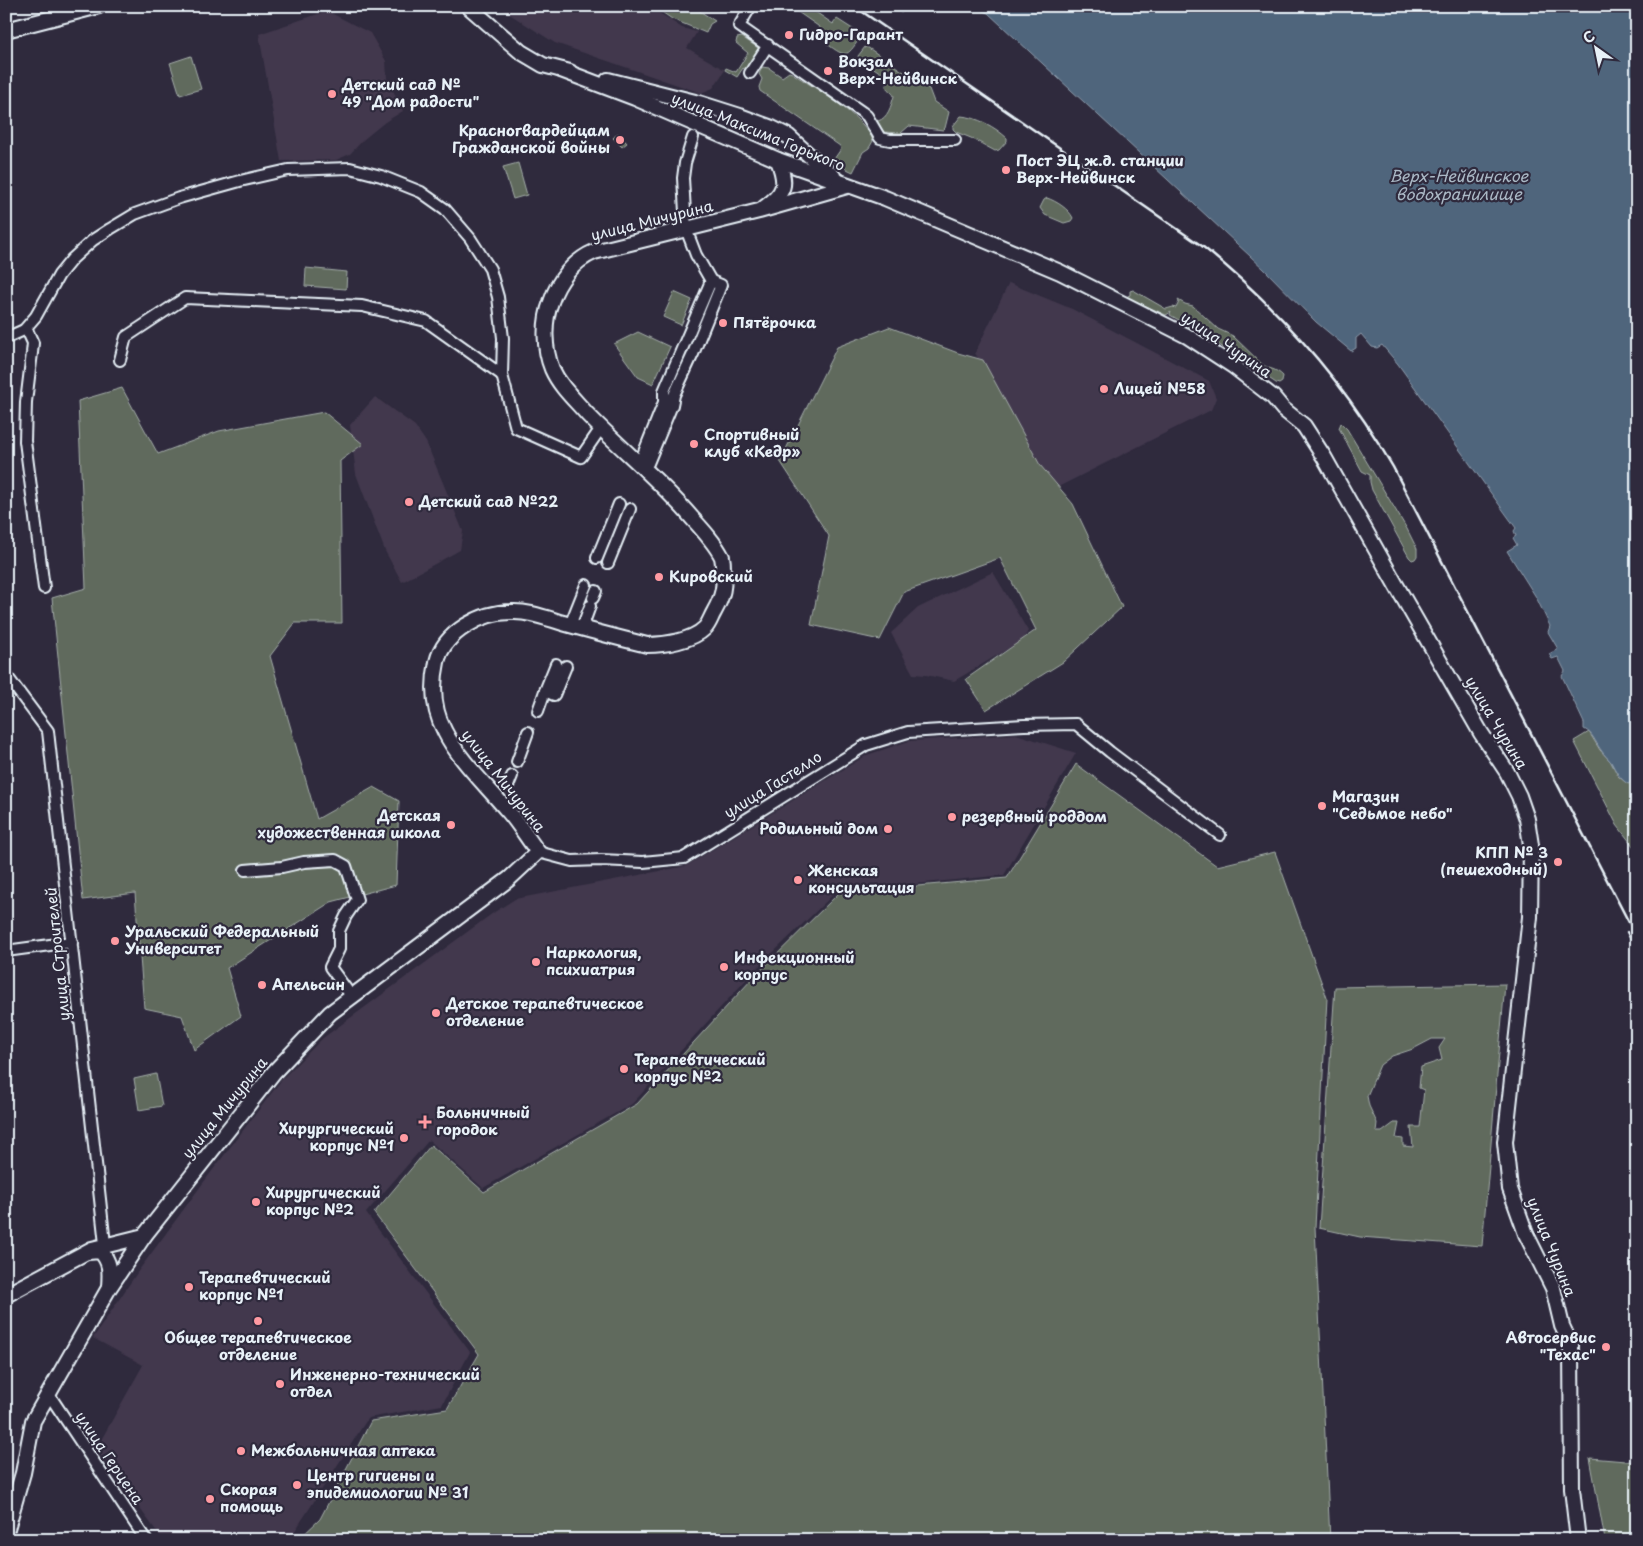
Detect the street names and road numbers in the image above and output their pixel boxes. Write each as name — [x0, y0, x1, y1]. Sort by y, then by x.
street label: улица Максима Горького — [668, 85, 849, 176]
street label: улица Мичурина — [588, 193, 716, 246]
street label: улица Чурина — [1177, 305, 1277, 383]
street label: улица Чурина — [1460, 671, 1535, 774]
street label: улица Мичурина — [457, 724, 552, 837]
street label: улица Гастелло — [719, 744, 826, 823]
street label: улица Строителей — [38, 886, 75, 1022]
street label: улица Мичурина — [176, 1051, 272, 1163]
street label: улица Чурина — [1522, 1193, 1583, 1300]
street label: улица Герцена — [70, 1406, 150, 1509]

